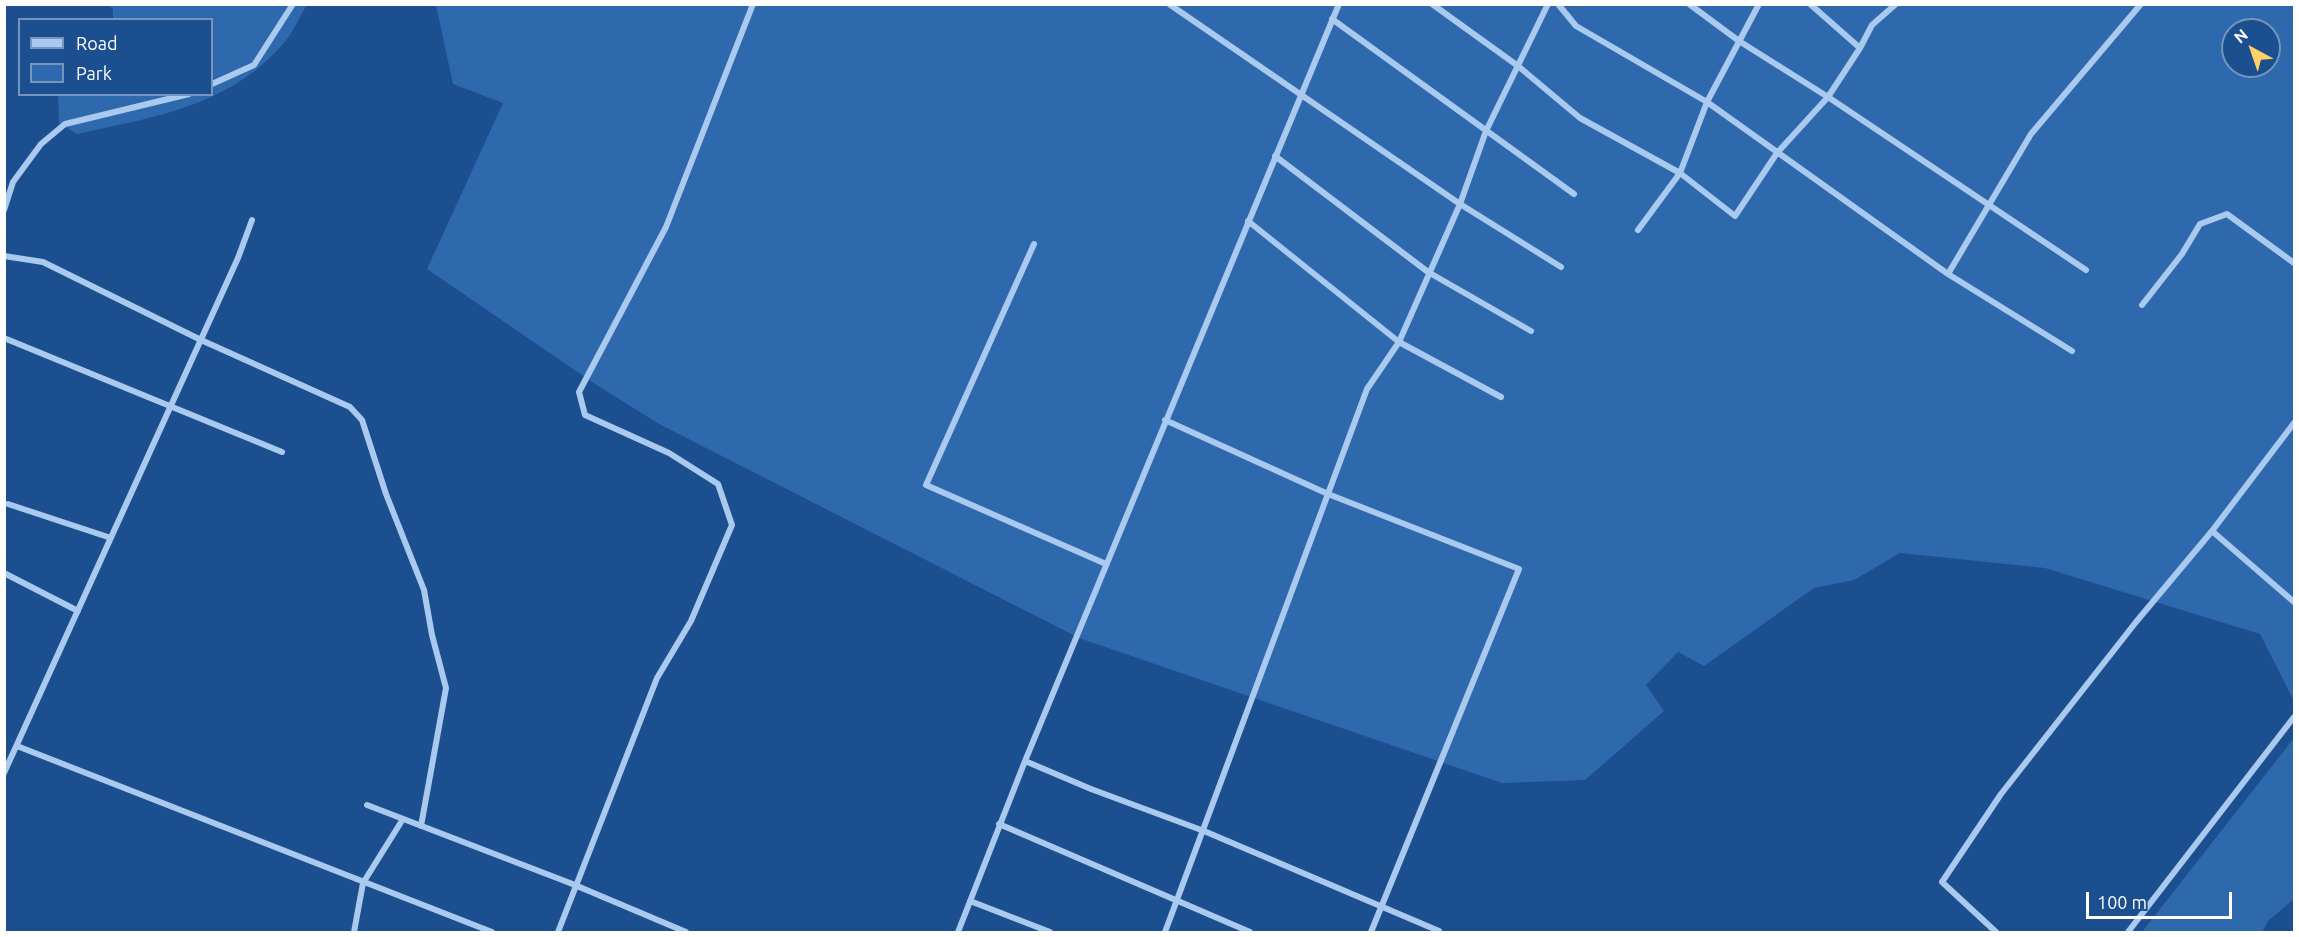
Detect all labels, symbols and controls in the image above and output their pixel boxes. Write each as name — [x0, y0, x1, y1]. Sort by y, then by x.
legend — [18, 18, 213, 96]
north arrow — [2221, 18, 2281, 78]
text: N — [2230, 25, 2251, 46]
text: Road — [76, 33, 118, 53]
text: Park — [76, 63, 112, 83]
scale bar — [2089, 880, 2234, 918]
text: 100 m — [2097, 892, 2147, 912]

